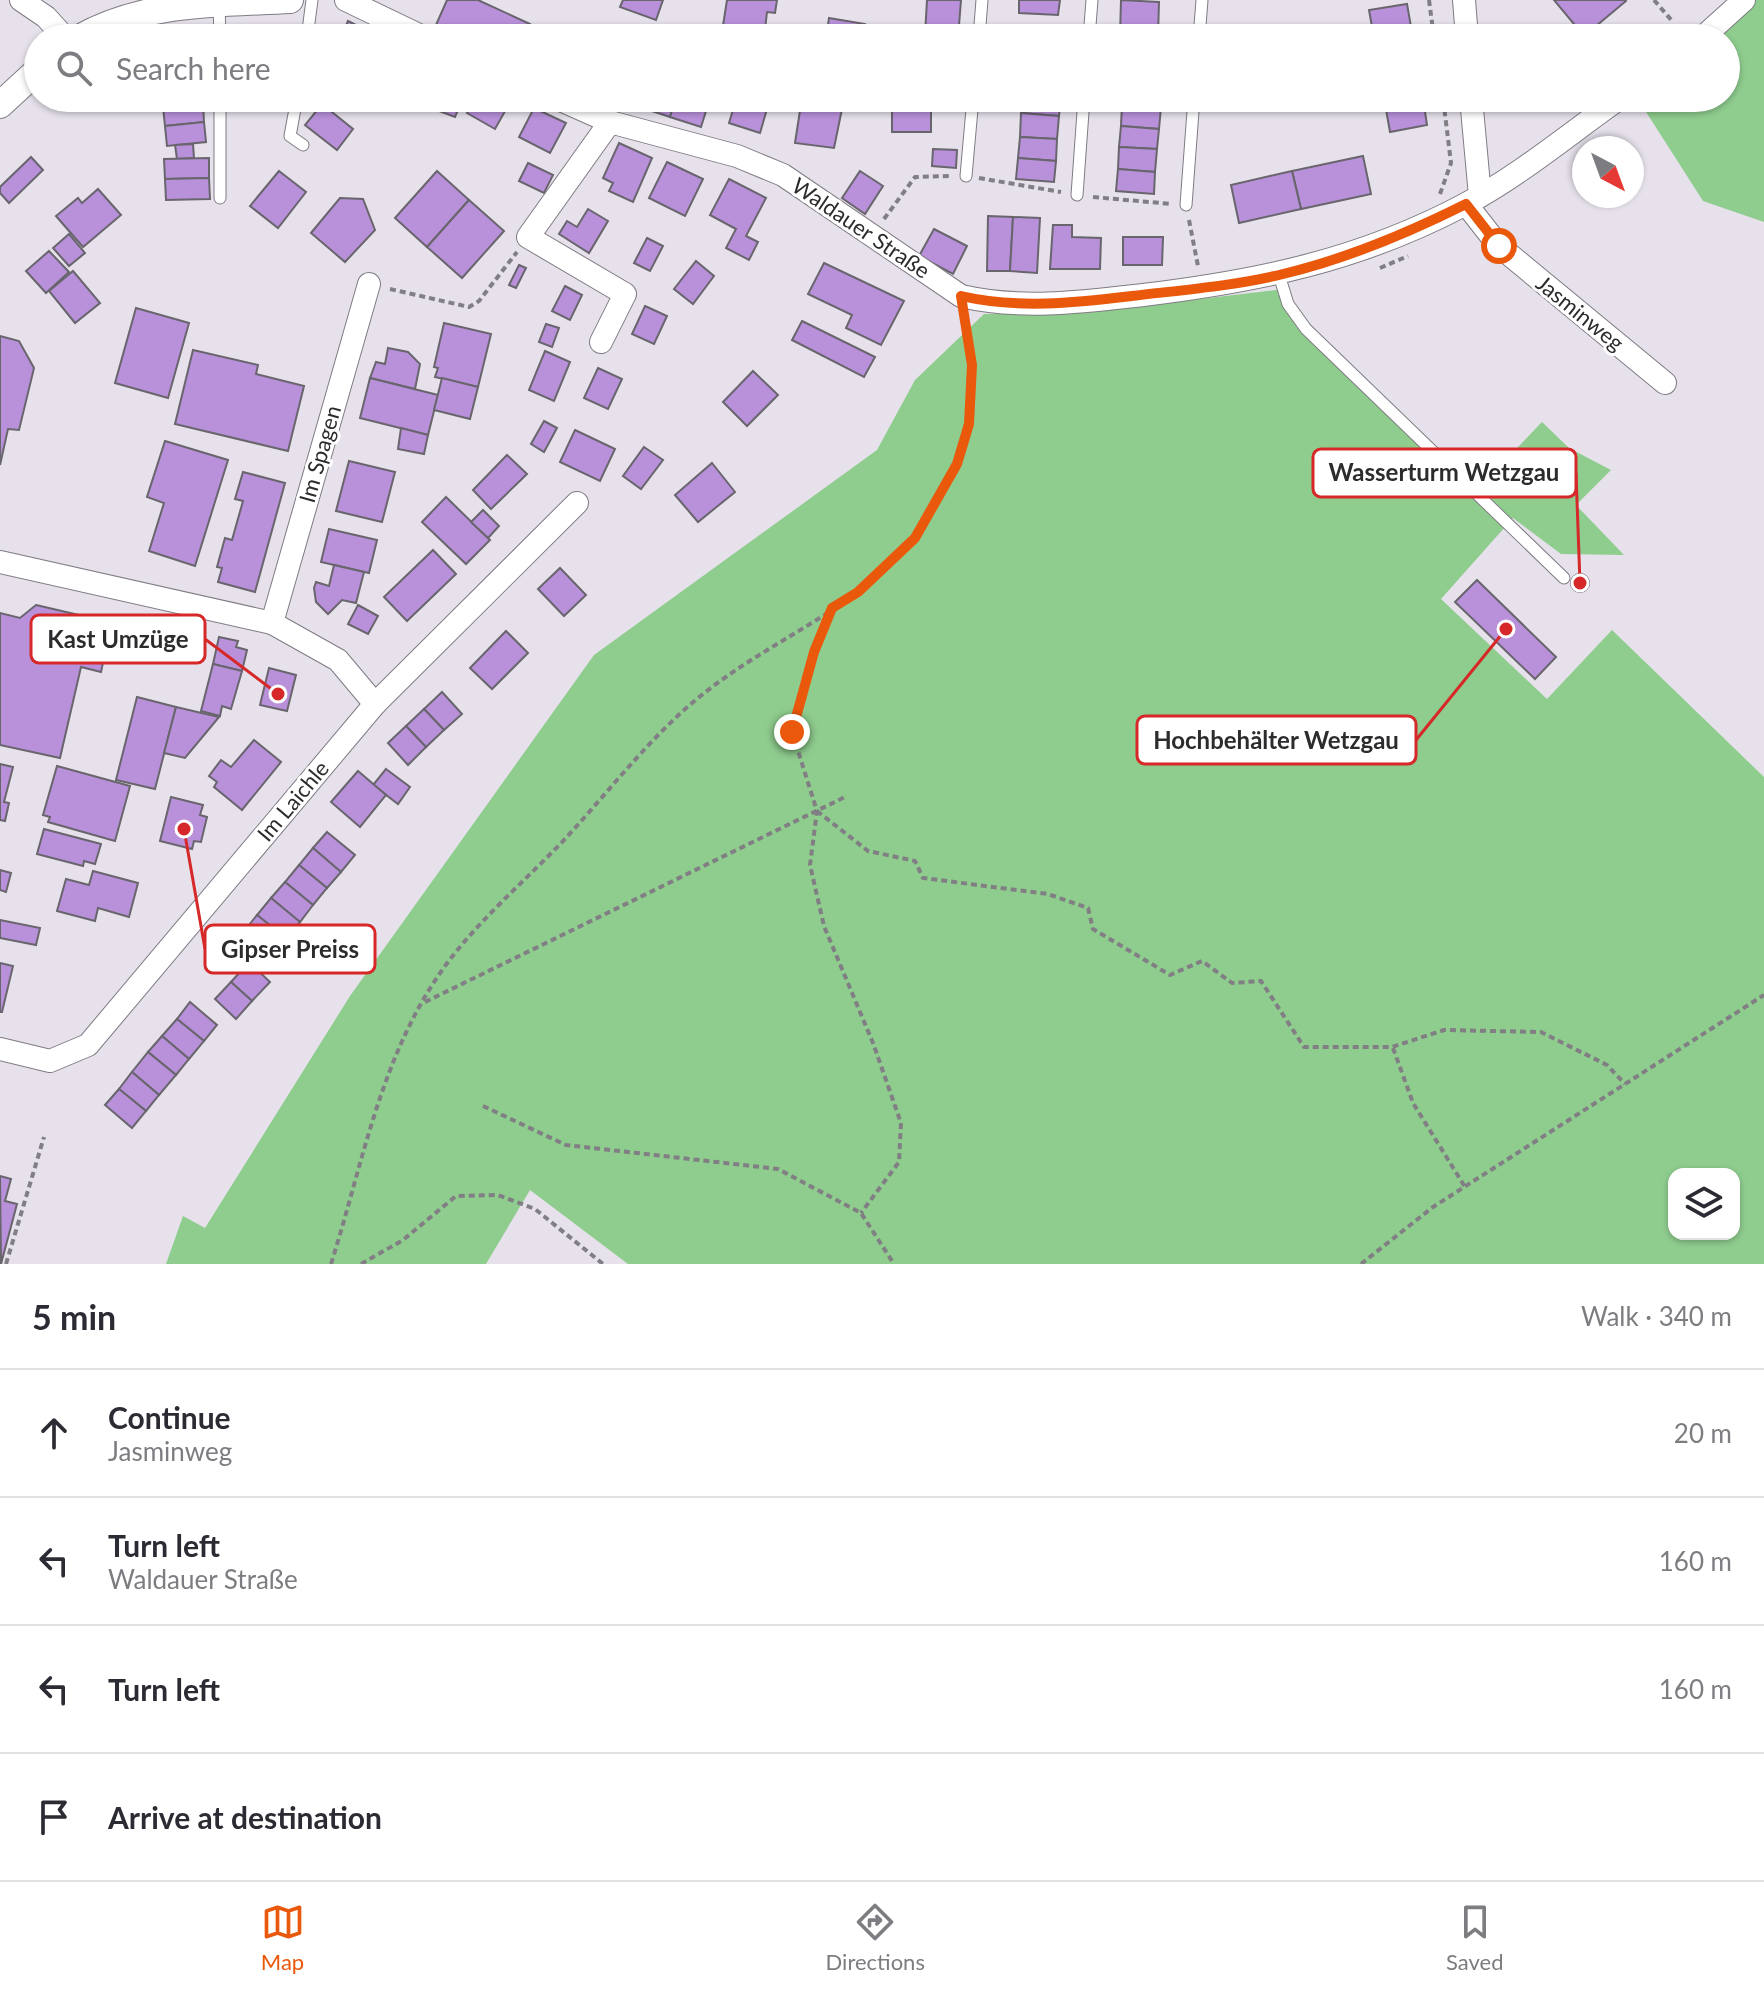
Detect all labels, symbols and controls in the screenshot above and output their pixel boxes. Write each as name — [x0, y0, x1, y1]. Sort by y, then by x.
search box — [24, 24, 1740, 112]
icon: search — [52, 46, 96, 90]
text: Search here — [116, 50, 271, 86]
north arrow — [1572, 136, 1644, 208]
street label: Waldauer Straße — [787, 172, 935, 284]
route start — [1481, 228, 1517, 264]
street label: Jasminweg — [1531, 269, 1630, 356]
street label: Im Spagen — [293, 402, 346, 506]
callout: Wasserturm Wetzgau — [1313, 449, 1576, 497]
text: Wasserturm Wetzgau — [1329, 457, 1559, 486]
callout: Kast Umzüge — [31, 615, 205, 663]
text: Kast Umzüge — [47, 624, 189, 653]
route end — [774, 714, 810, 750]
callout: Hochbehälter Wetzgau — [1137, 716, 1416, 764]
text: Hochbehälter Wetzgau — [1153, 725, 1399, 754]
street label: Im Laichle — [251, 755, 334, 846]
callout: Gipser Preiss — [205, 925, 375, 973]
text: Gipser Preiss — [221, 934, 359, 963]
map controls — [1668, 1168, 1740, 1240]
button: layers — [1668, 1168, 1740, 1240]
text: 5 min — [32, 1296, 116, 1337]
text: Walk · 340 m — [1581, 1300, 1732, 1332]
text: Continue — [108, 1399, 231, 1435]
icon: ahead — [32, 1411, 76, 1455]
text: 20 m — [1674, 1417, 1732, 1449]
text: Jasminweg — [108, 1435, 232, 1467]
text: Turn left — [108, 1527, 220, 1563]
icon: left — [32, 1539, 76, 1583]
text: 160 m — [1659, 1545, 1732, 1577]
text: Waldauer Straße — [108, 1563, 298, 1595]
icon: left — [32, 1667, 76, 1711]
text: Turn left — [108, 1671, 220, 1707]
text: 160 m — [1659, 1673, 1732, 1705]
icon: arrive — [32, 1795, 76, 1839]
text: Arrive at destination — [108, 1799, 382, 1835]
tab: Map — [261, 1900, 305, 1975]
tab: Directions — [826, 1900, 925, 1975]
tab: Saved — [1446, 1900, 1503, 1975]

